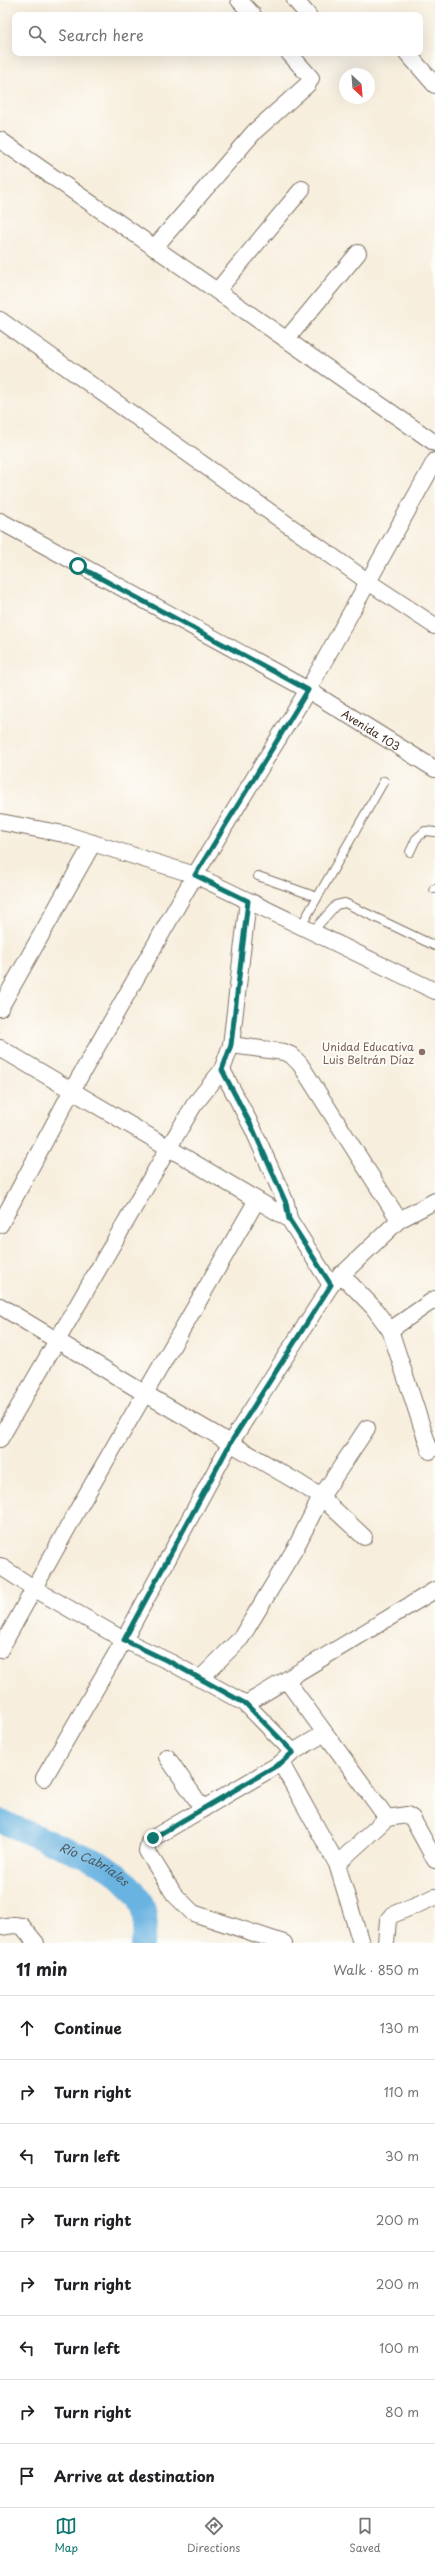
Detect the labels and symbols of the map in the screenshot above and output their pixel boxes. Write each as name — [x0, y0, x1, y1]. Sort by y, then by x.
north arrow — [339, 68, 375, 104]
route start — [69, 557, 87, 575]
street label: Avenida 103 — [339, 705, 404, 754]
place label: Unidad Educativa Luis Beltrán Díaz — [322, 1038, 414, 1068]
marker: Unidad Educativa Luis Beltrán Díaz — [417, 1047, 427, 1057]
route end — [144, 1829, 162, 1847]
water label: Río Cabriales — [57, 1838, 134, 1891]

